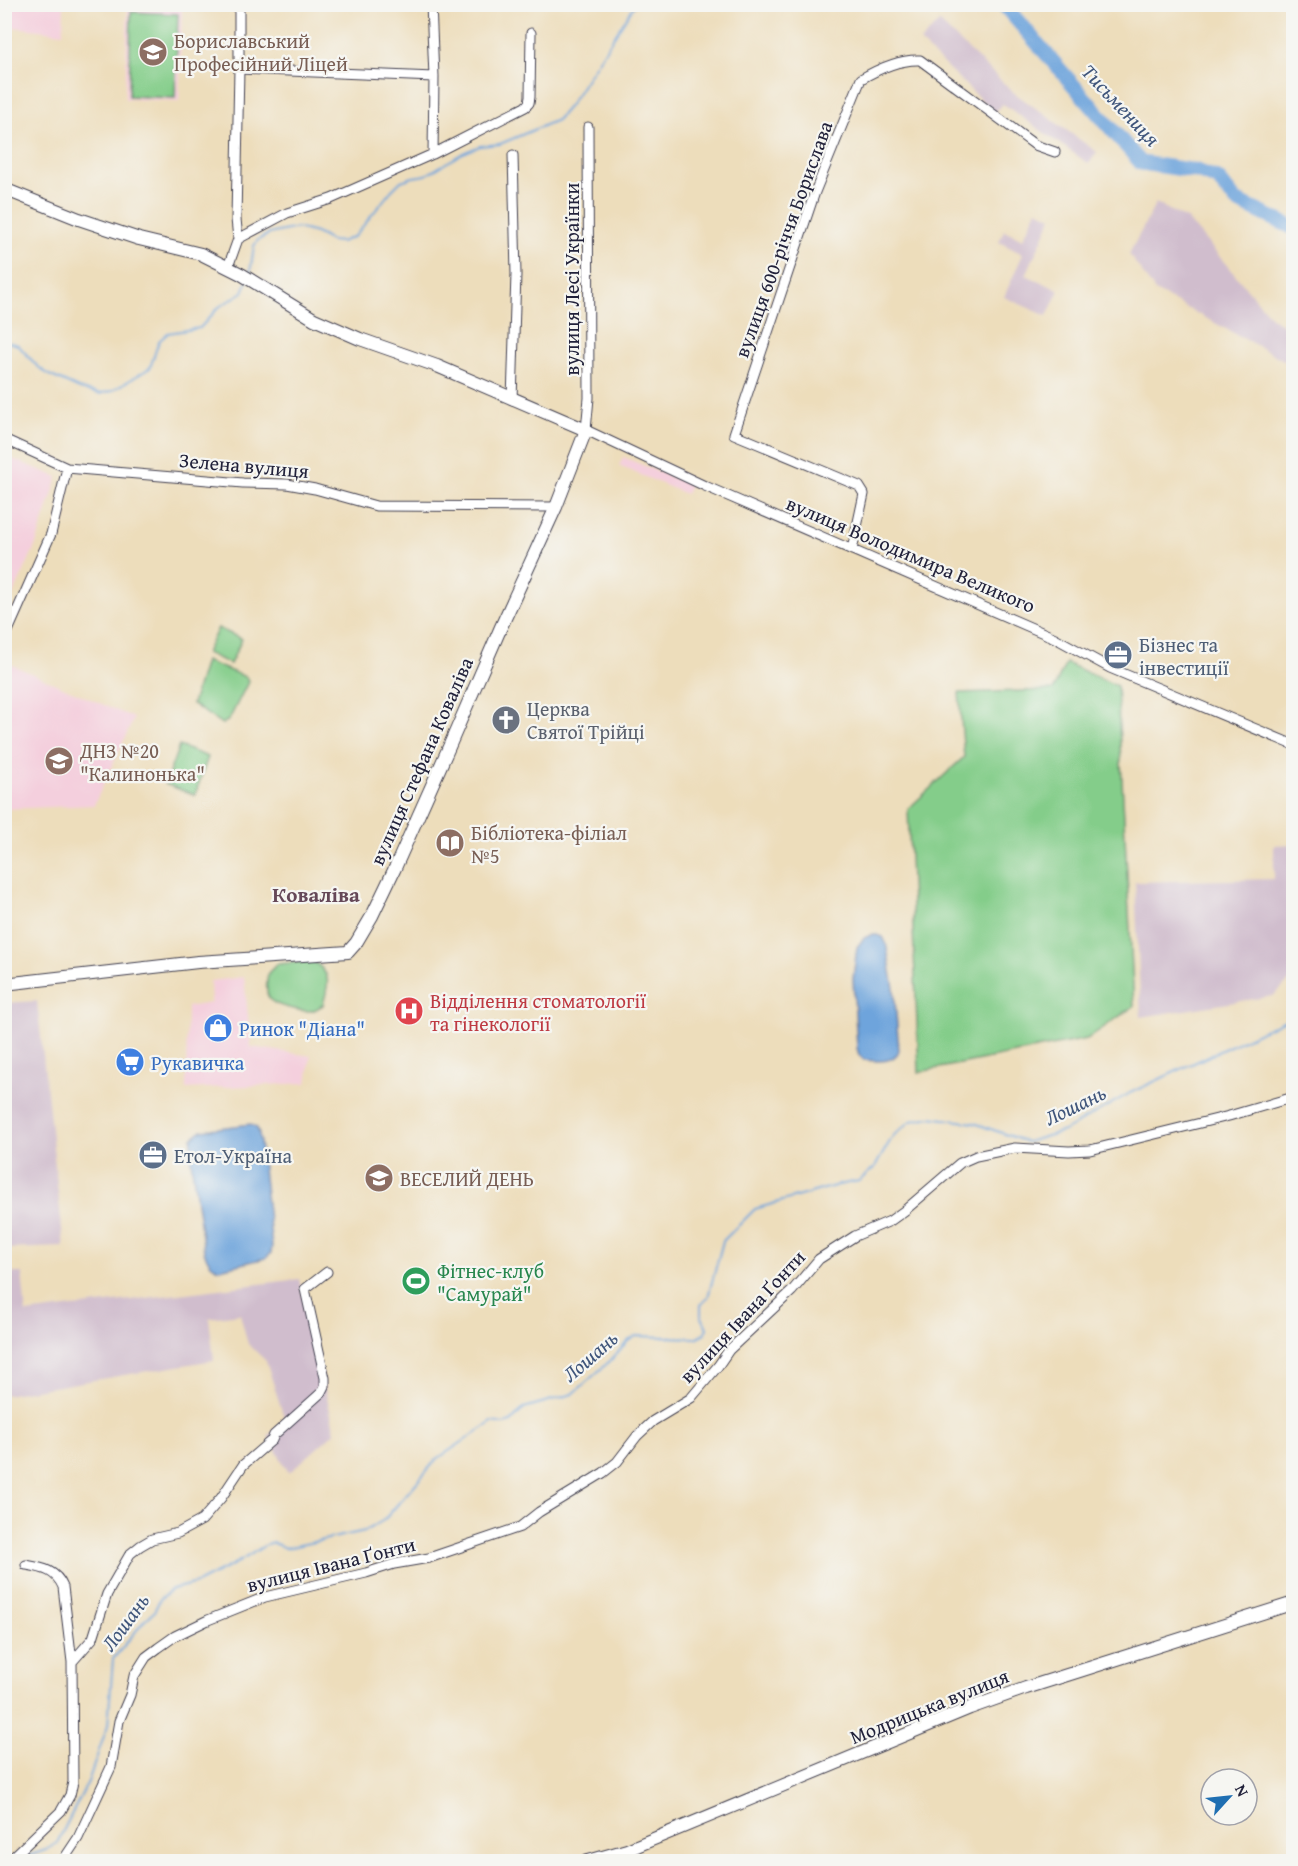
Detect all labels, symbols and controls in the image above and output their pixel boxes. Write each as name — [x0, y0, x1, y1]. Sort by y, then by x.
place label: Бориславський Професійний Ліцей — [174, 26, 348, 78]
school or university icon: Бориславський Професійний Ліцей — [137, 36, 169, 68]
water label: Тисьмениця — [1074, 57, 1168, 153]
street label: вулиця 600-річчя Борислава — [727, 116, 839, 361]
street label: вулиця Лесі Українки — [557, 183, 586, 375]
street label: Зелена вулиця — [178, 445, 310, 485]
street label: вулиця Володимира Великого — [782, 488, 1040, 620]
place label: Бізнес та інвестиції — [1139, 630, 1229, 682]
office icon: Бізнес та інвестиції — [1102, 639, 1134, 671]
street label: вулиця Стефана Коваліва — [362, 652, 480, 870]
place label: Церква Святої Трійці — [527, 694, 645, 746]
church icon: Церква Святої Трійці — [490, 704, 522, 736]
place label: ДНЗ №20 "Калинонька" — [79, 736, 205, 788]
school or university icon: ДНЗ №20 "Калинонька" — [43, 745, 75, 777]
place label: Бібліотека-філіал №5 — [471, 818, 627, 870]
library icon: Бібліотека-філіал №5 — [434, 827, 466, 859]
district label: Коваліва — [272, 879, 360, 910]
place label: Відділення стоматології та гінекології — [430, 986, 646, 1038]
hospital icon: Відділення стоматології та гінекології — [393, 995, 425, 1027]
shop icon: Ринок "Діана" — [202, 1012, 234, 1044]
place label: Ринок "Діана" — [239, 1014, 365, 1043]
supermarket icon: Рукавичка — [114, 1046, 146, 1078]
place label: Рукавичка — [151, 1048, 245, 1077]
water label: Лошань — [1039, 1077, 1111, 1133]
office icon: Етол-Україна — [137, 1139, 169, 1171]
place label: Етол-Україна — [174, 1141, 293, 1170]
school or university icon: ВЕСЕЛИЙ ДЕНЬ — [363, 1162, 395, 1194]
place label: ВЕСЕЛИЙ ДЕНЬ — [400, 1164, 534, 1193]
street label: вулиця Івана Ґонти — [672, 1243, 812, 1389]
place label: Фітнес-клуб "Самурай" — [437, 1256, 544, 1308]
sports icon: Фітнес-клуб "Самурай" — [400, 1265, 432, 1297]
water label: Лошань — [555, 1323, 625, 1389]
street label: вулиця Івана Ґонти — [244, 1529, 418, 1599]
water label: Лошань — [93, 1586, 157, 1658]
street label: Модрицька вулиця — [845, 1661, 1013, 1751]
north arrow — [1199, 1767, 1259, 1827]
text: N — [1229, 1780, 1256, 1801]

